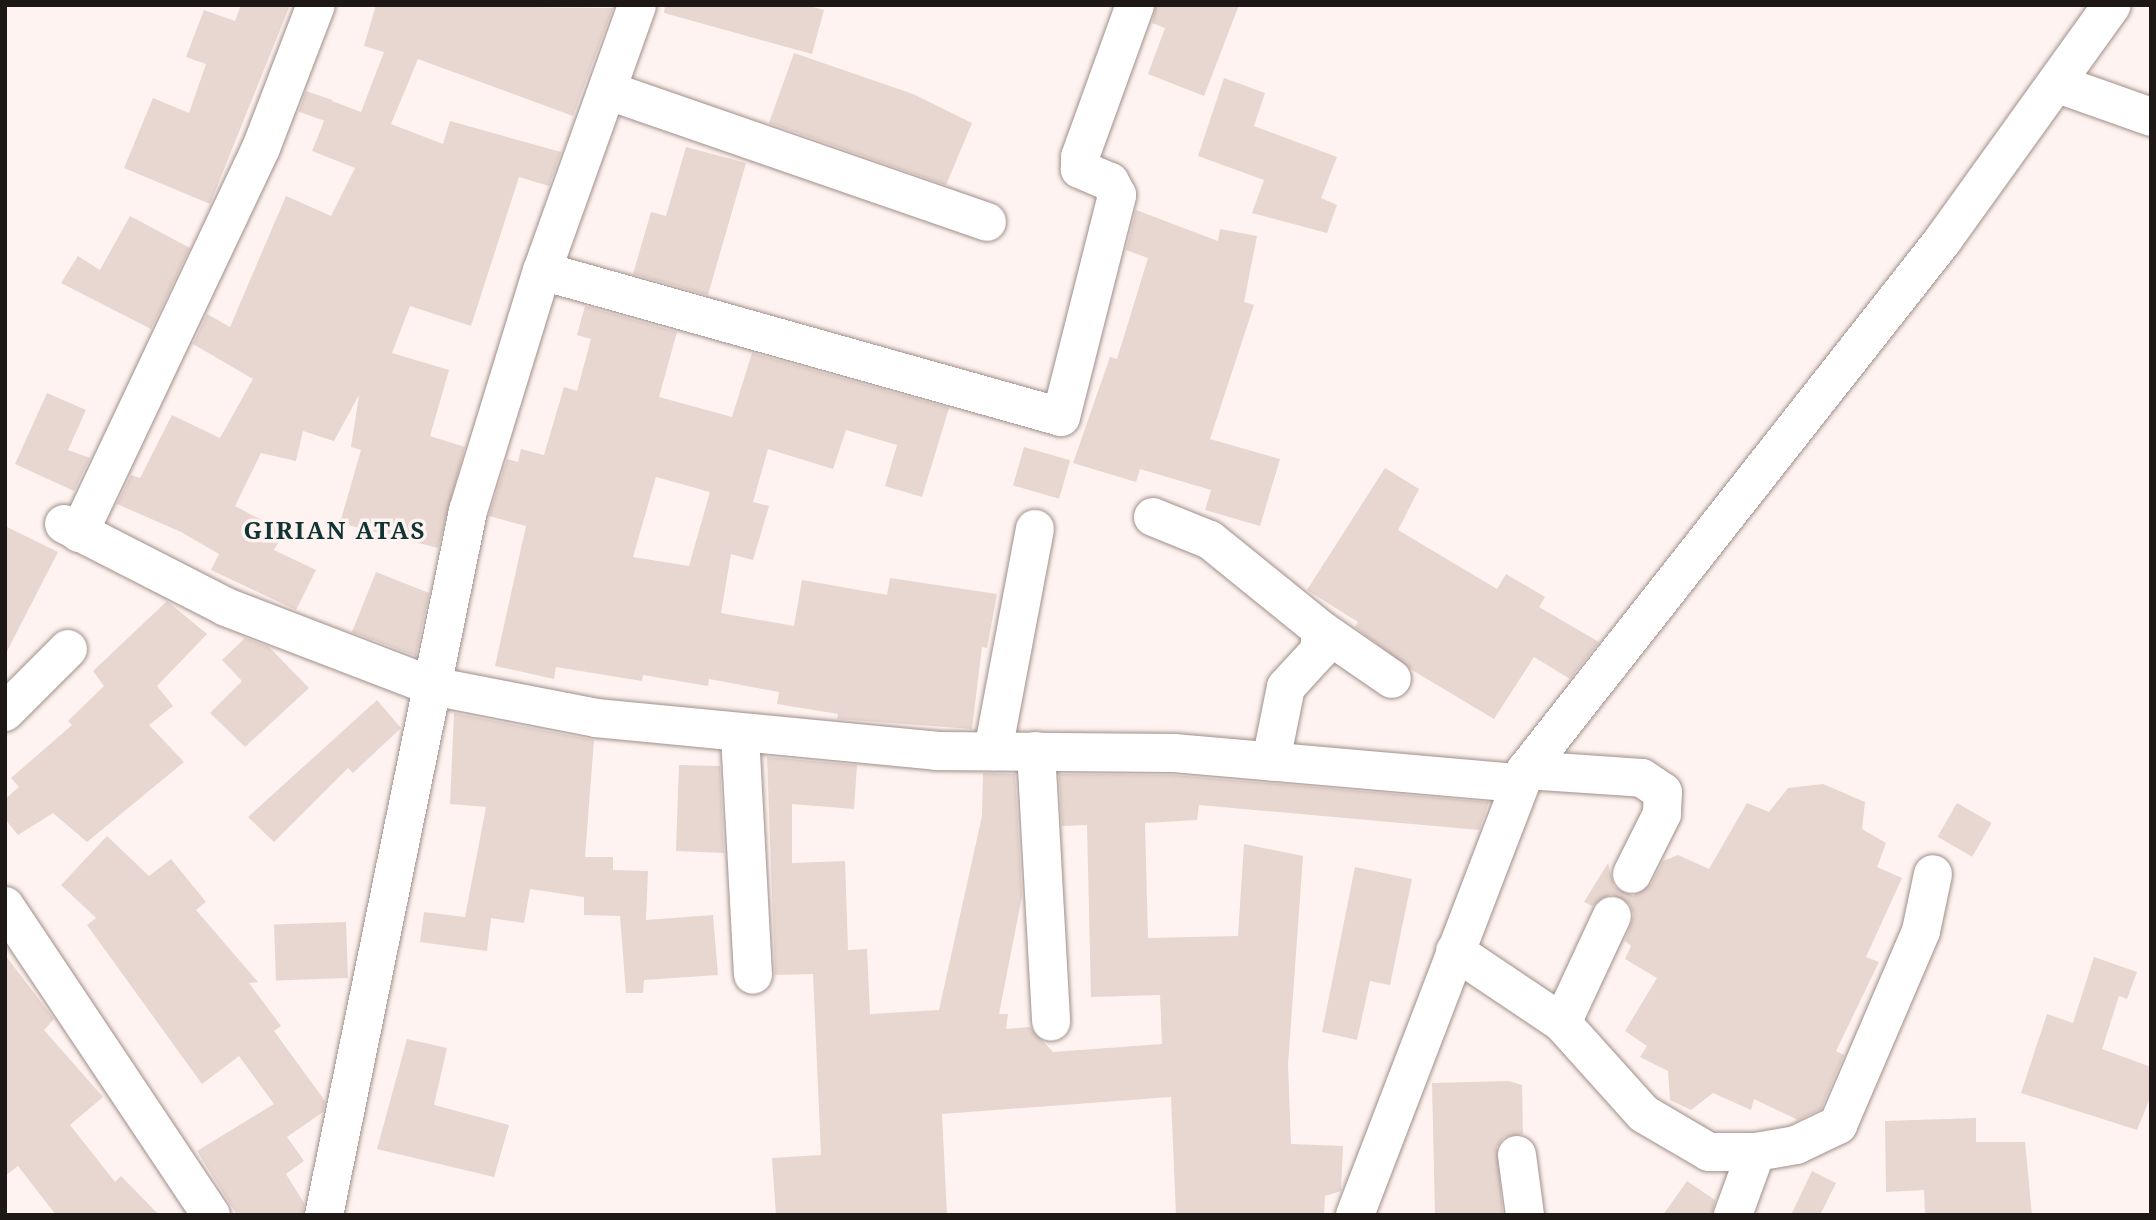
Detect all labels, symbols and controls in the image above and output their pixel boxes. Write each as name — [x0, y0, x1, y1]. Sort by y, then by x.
district label: GIRIAN ATAS — [245, 516, 425, 544]

